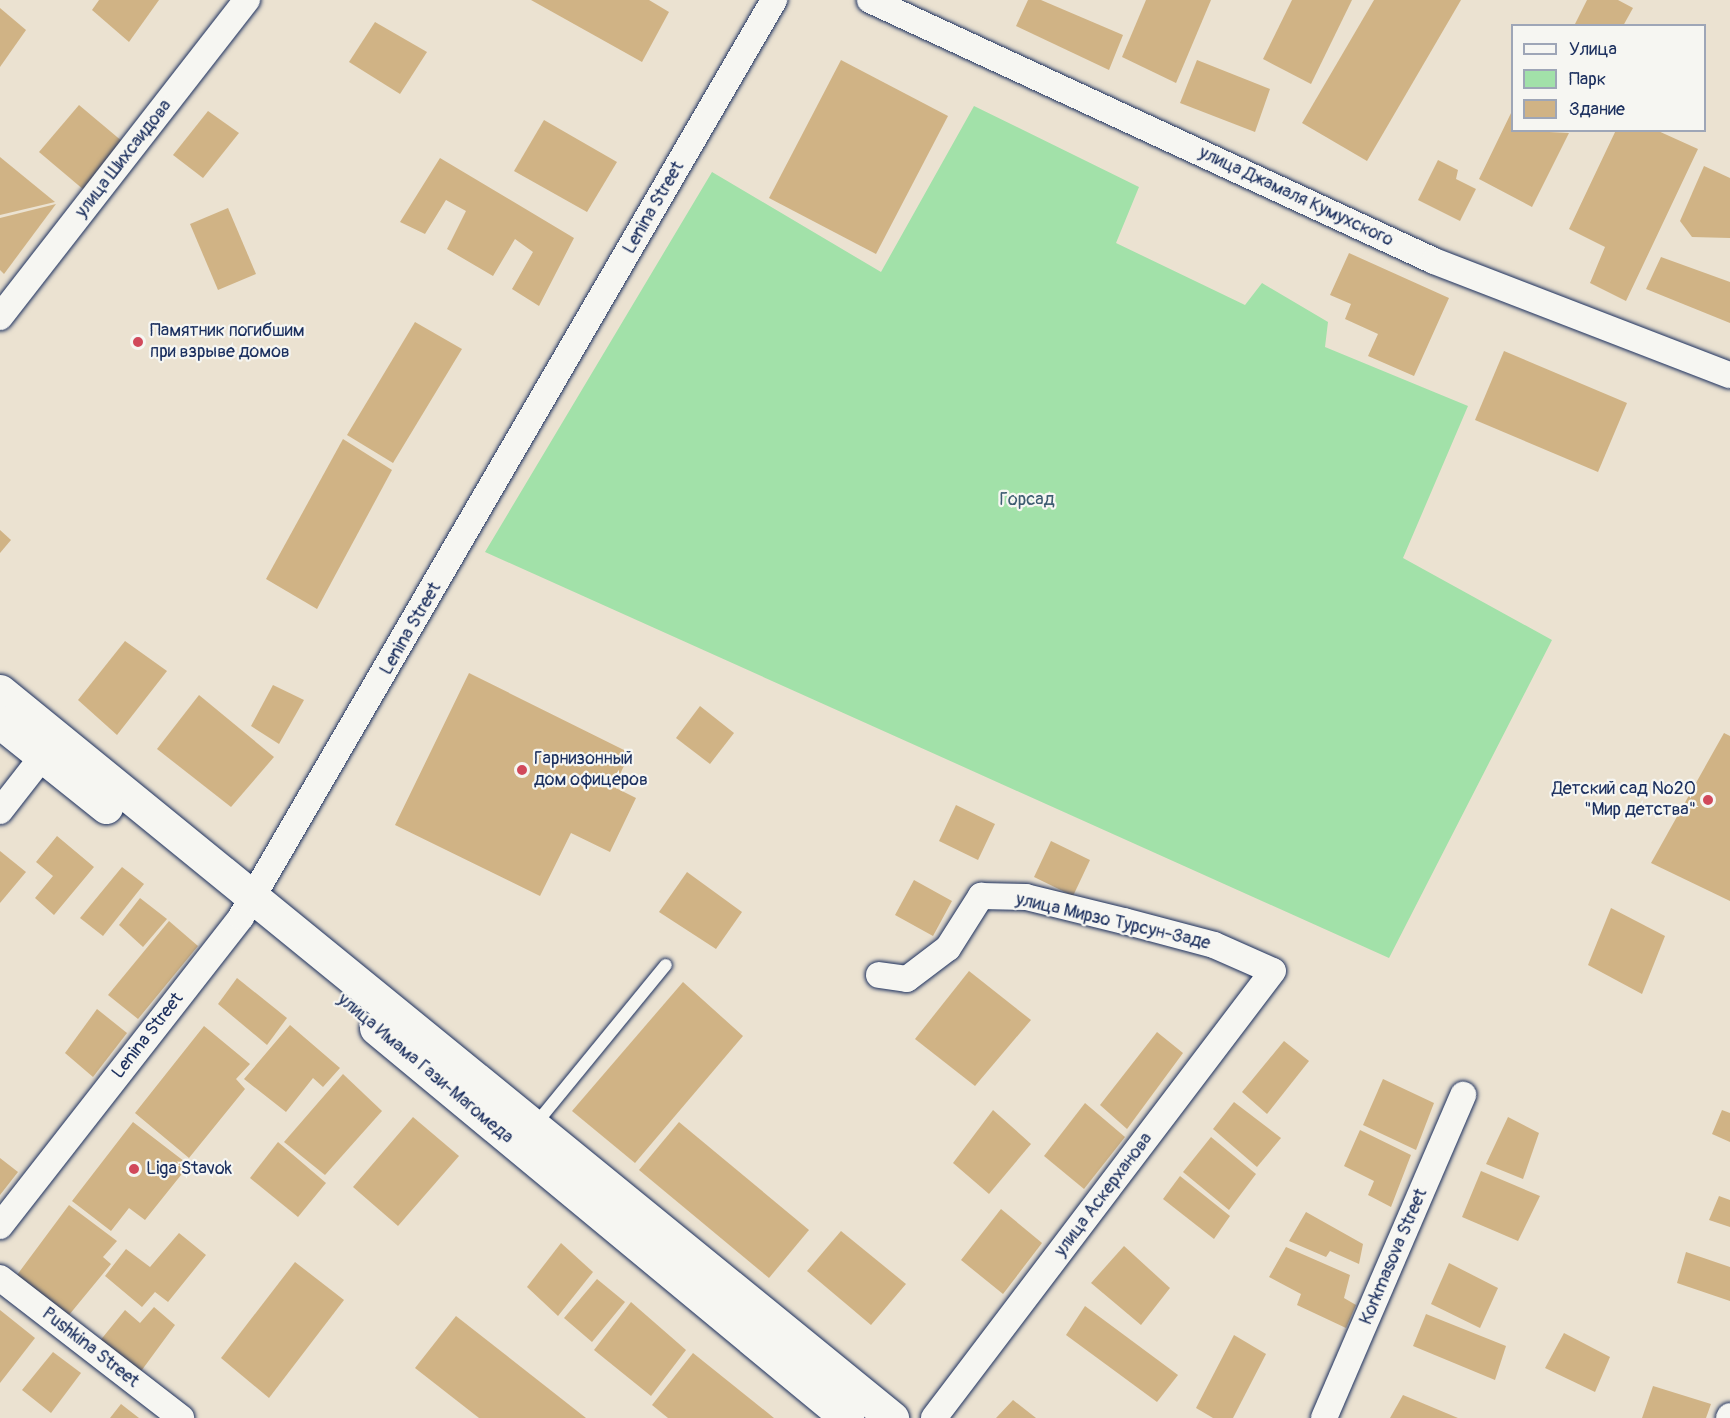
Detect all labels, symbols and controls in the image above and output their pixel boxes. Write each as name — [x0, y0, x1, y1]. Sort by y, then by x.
legend — [1511, 24, 1706, 132]
text: Улица — [1569, 38, 1617, 61]
text: Парк — [1569, 68, 1606, 91]
street label: улица Шихсаидова — [71, 96, 177, 222]
text: Здание — [1569, 98, 1625, 121]
street label: улица Джамаля Кумухского — [1195, 142, 1397, 252]
street label: Lenina Street — [619, 158, 689, 258]
place label: Памятник погибшим при взрыве домов — [150, 321, 305, 364]
marker: Памятник погибшим при взрыве домов — [131, 335, 145, 349]
park label: Горсад — [999, 489, 1055, 511]
street label: Lenina Street — [376, 579, 446, 679]
place label: Гарнизонный дом офицеров — [534, 749, 648, 792]
marker: Гарнизонный дом офицеров — [515, 763, 529, 777]
place label: Детский сад №20 "Мир детства" — [1552, 779, 1696, 822]
marker: Детский сад №20 "Мир детства" — [1701, 793, 1715, 807]
street label: улица Мирзо Турсун-Заде — [1014, 889, 1212, 955]
street label: Lenina Street — [108, 989, 188, 1083]
street label: улица Имама Гази-Магомеда — [333, 989, 517, 1149]
street label: улица Аскерханова — [1050, 1129, 1158, 1261]
place label: Liga Stavok — [146, 1158, 232, 1180]
marker: Liga Stavok — [127, 1162, 141, 1176]
street label: Korkmasova Street — [1356, 1186, 1432, 1328]
street label: Pushkina Street — [37, 1303, 143, 1393]

